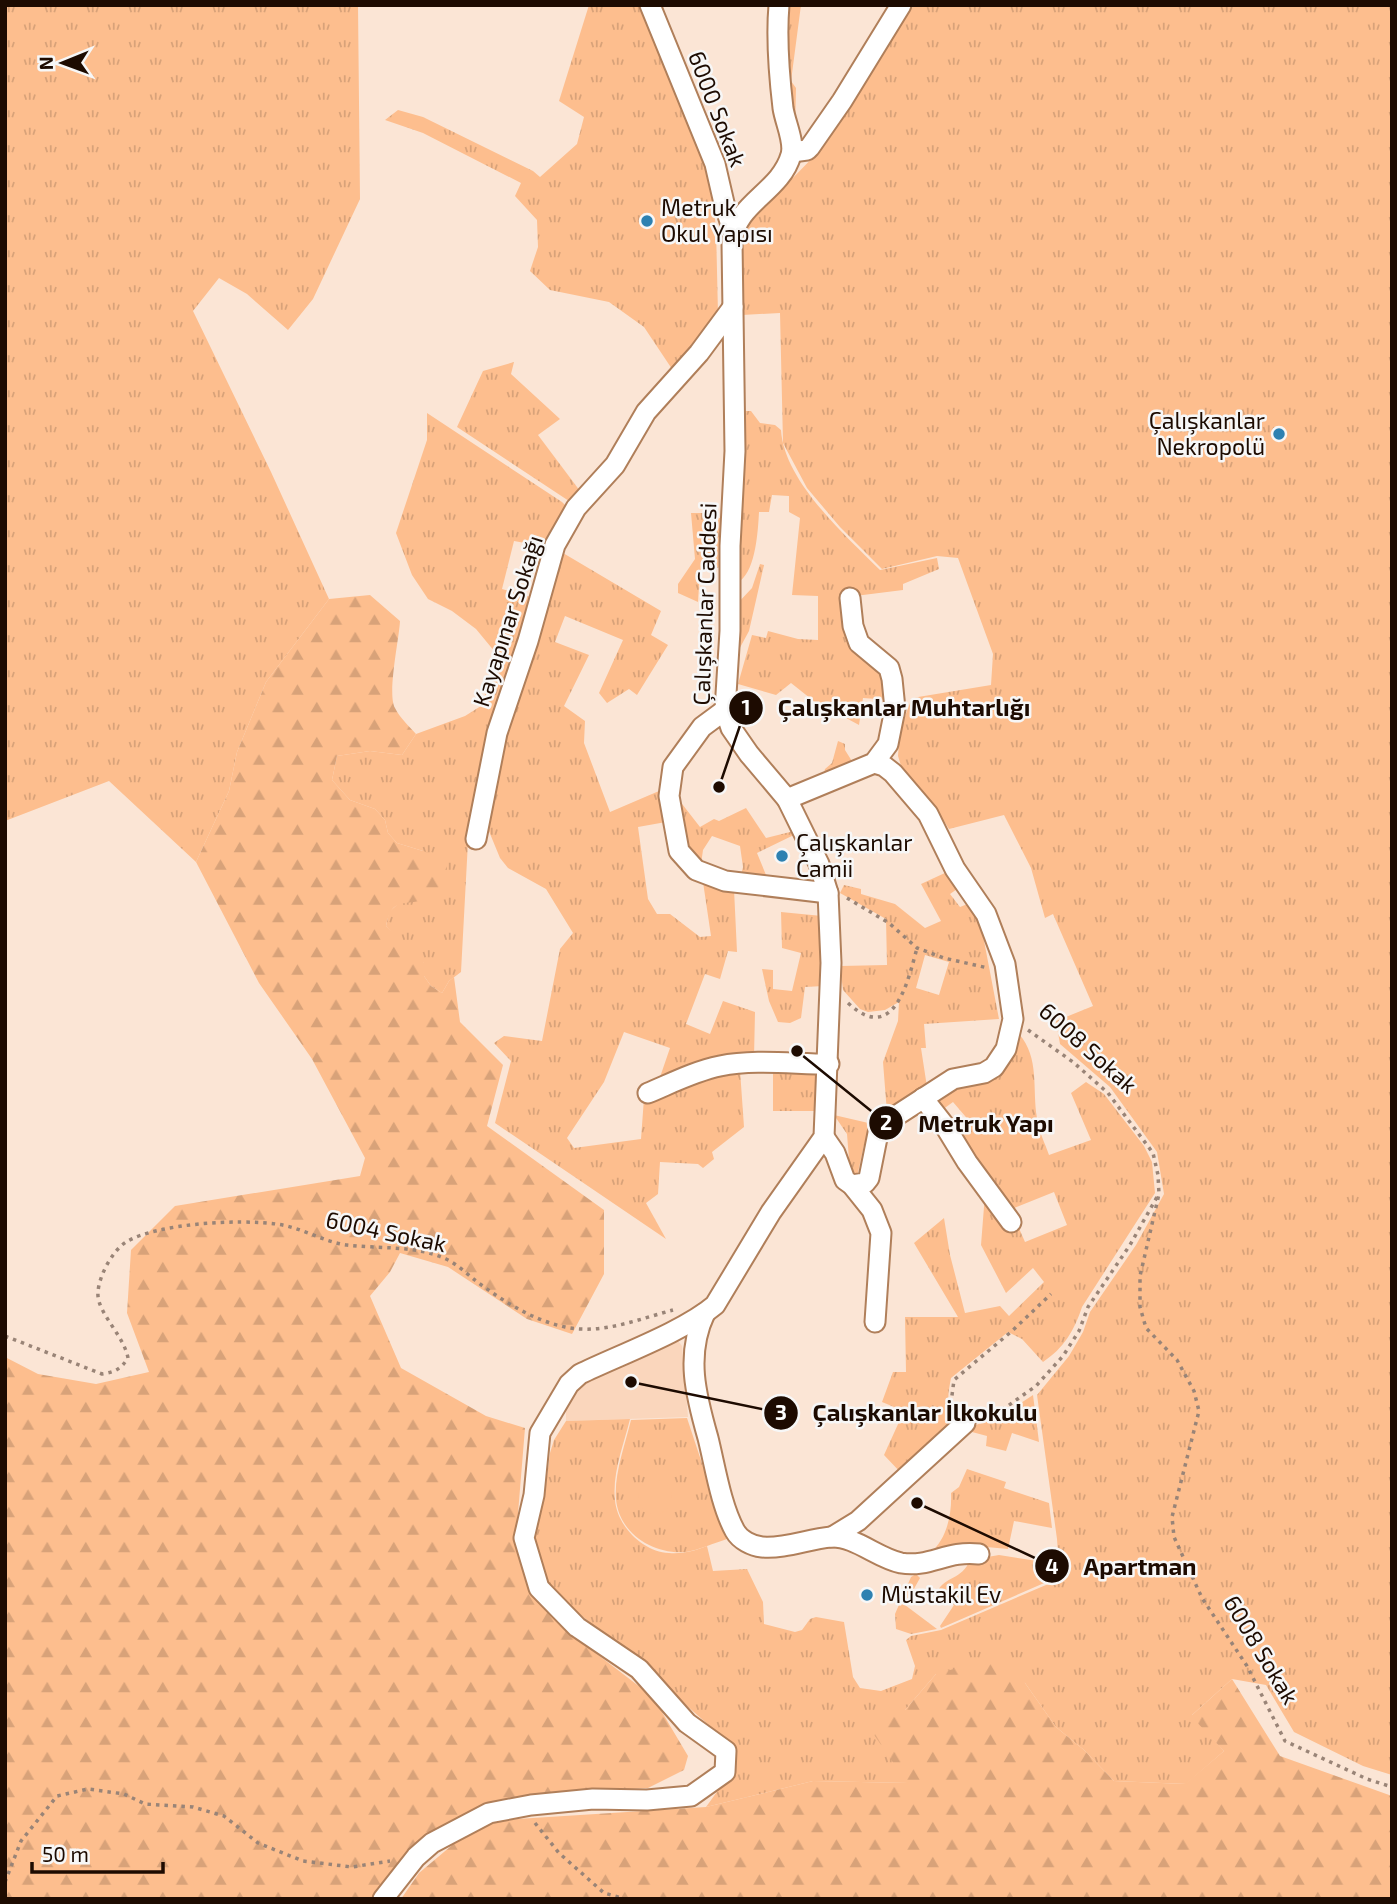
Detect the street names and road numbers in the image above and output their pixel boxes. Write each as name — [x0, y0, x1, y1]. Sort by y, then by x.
street label: 6000 Sokak — [683, 47, 753, 171]
street label: Çalışkanlar Caddesi — [686, 502, 723, 706]
street label: Kayapınar Sokağı — [466, 531, 548, 710]
street label: 6008 Sokak — [1034, 996, 1144, 1099]
street label: 6004 Sokak — [324, 1205, 449, 1257]
street label: 6008 Sokak — [1218, 1590, 1305, 1709]

